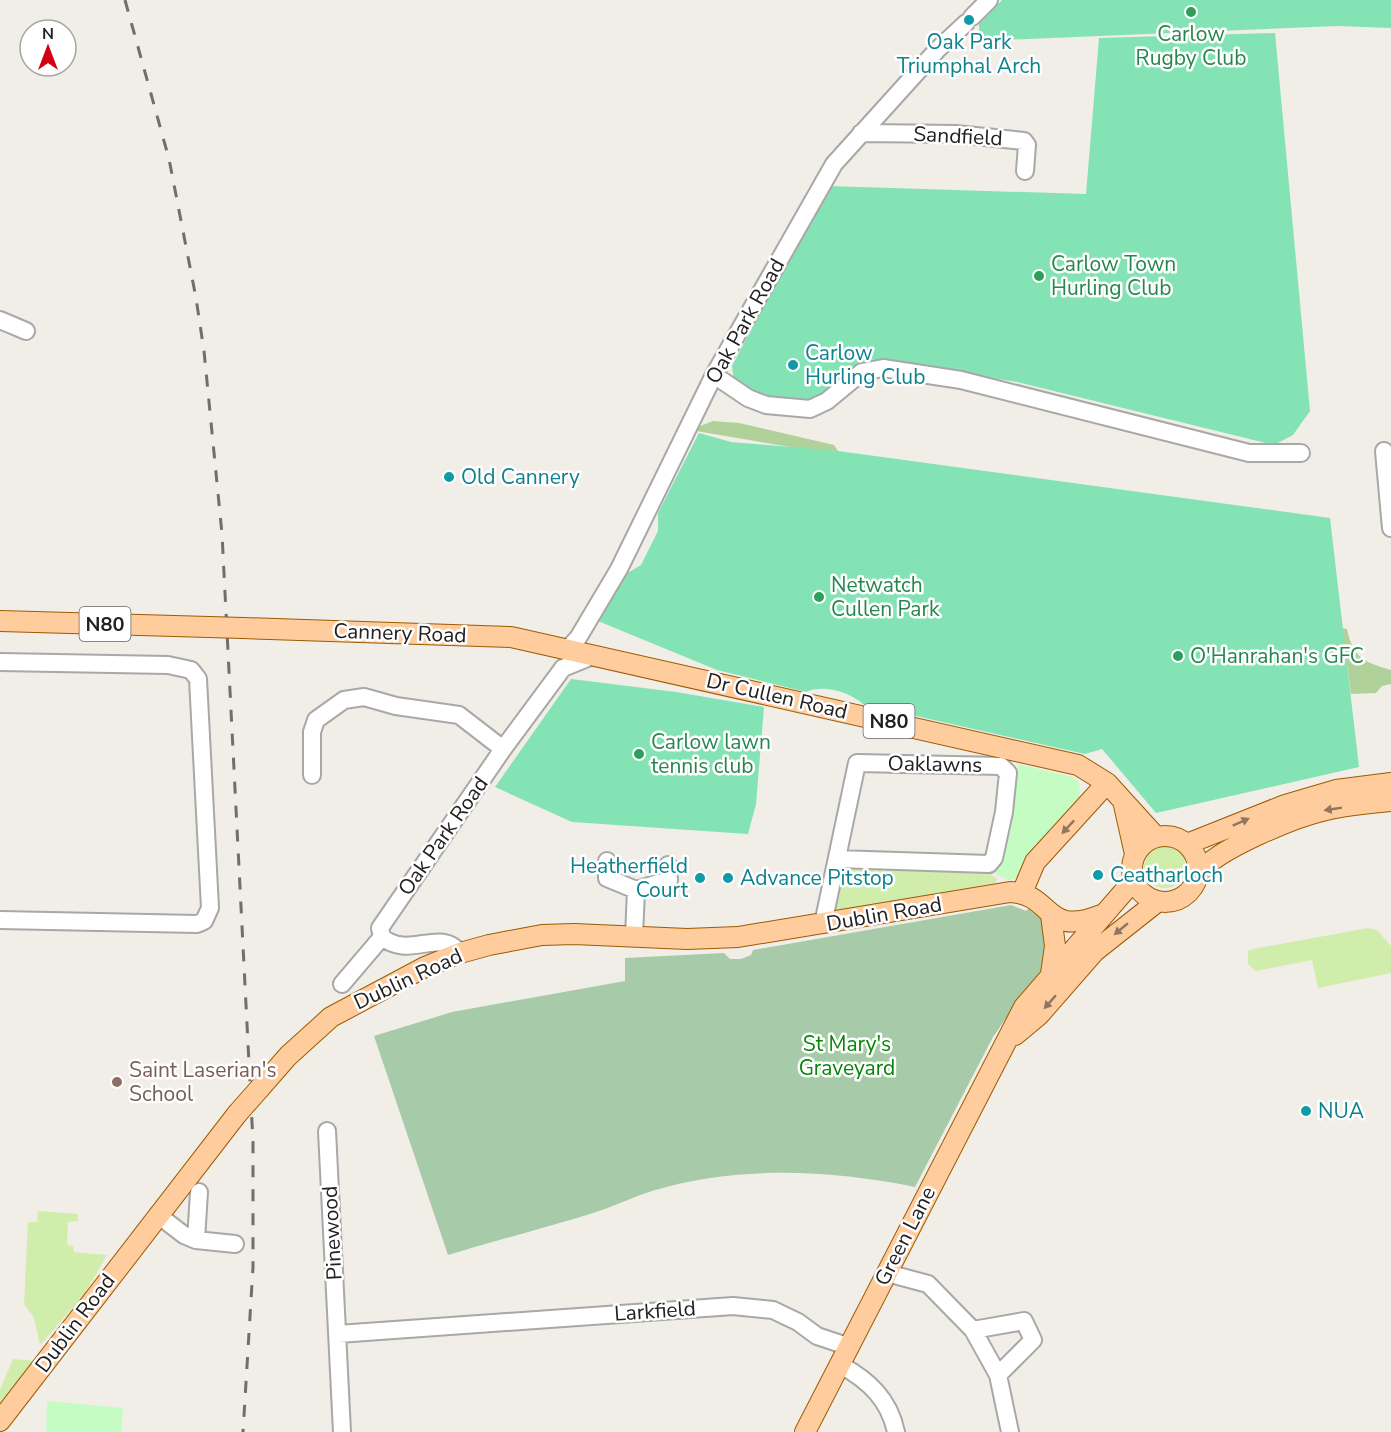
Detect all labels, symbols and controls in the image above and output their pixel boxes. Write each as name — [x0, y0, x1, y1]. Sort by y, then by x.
marker: Carlow Rugby Club — [1184, 5, 1198, 19]
marker: Oak Park Triumphal Arch — [962, 13, 976, 27]
north arrow — [18, 18, 78, 78]
place label: Carlow Rugby Club — [1136, 20, 1246, 72]
text: N — [42, 23, 54, 45]
place label: Oak Park Triumphal Arch — [897, 28, 1041, 80]
street label: Sandfield — [913, 120, 1003, 152]
place label: Carlow Town Hurling Club — [1051, 250, 1176, 302]
street label: Oak Park Road — [699, 253, 791, 389]
marker: Carlow Town Hurling Club — [1032, 269, 1046, 283]
place label: Carlow Hurling Club — [805, 339, 925, 391]
marker: Carlow Hurling Club — [786, 358, 800, 372]
place label: Old Cannery — [461, 463, 580, 491]
marker: Old Cannery — [442, 470, 456, 484]
place label: Netwatch Cullen Park — [831, 571, 940, 623]
marker: Netwatch Cullen Park — [812, 590, 826, 604]
road number: N80 — [80, 607, 130, 641]
street label: Cannery Road — [333, 617, 467, 649]
place label: O'Hanrahan's GFC — [1190, 642, 1364, 670]
marker: O'Hanrahan's GFC — [1171, 649, 1185, 663]
street label: Dr Cullen Road — [704, 666, 850, 726]
road number: N80 — [864, 704, 914, 738]
place label: Carlow lawn tennis club — [651, 728, 771, 780]
marker: Carlow lawn tennis club — [632, 747, 646, 761]
street label: Oaklawns — [887, 749, 983, 779]
street label: Oak Park Road — [392, 771, 494, 901]
one-way arrow — [1323, 805, 1342, 814]
one-way arrow — [1232, 817, 1250, 826]
one-way arrow — [1061, 819, 1075, 833]
place label: Heatherfield Court — [570, 852, 689, 904]
place label: Ceatharloch — [1110, 861, 1223, 889]
place label: Advance Pitstop — [740, 864, 894, 892]
marker: Ceatharloch — [1091, 868, 1105, 882]
marker: Heatherfield Court — [693, 871, 707, 885]
marker: Advance Pitstop — [721, 871, 735, 885]
street label: Dublin Road — [824, 890, 944, 938]
one-way arrow — [1113, 923, 1129, 936]
street label: Dublin Road — [349, 942, 467, 1016]
one-way arrow — [1043, 994, 1056, 1010]
park label: St Mary's Graveyard — [799, 1030, 895, 1082]
place label: Saint Laserian's School — [129, 1056, 277, 1108]
marker: Saint Laserian's School — [110, 1075, 124, 1089]
place label: NUA — [1318, 1097, 1364, 1125]
marker: NUA — [1299, 1104, 1313, 1118]
street label: Green Lane — [868, 1182, 942, 1290]
street label: Pinewood — [316, 1185, 348, 1281]
street label: Dublin Road — [29, 1268, 121, 1378]
street label: Larkfield — [613, 1294, 697, 1328]

